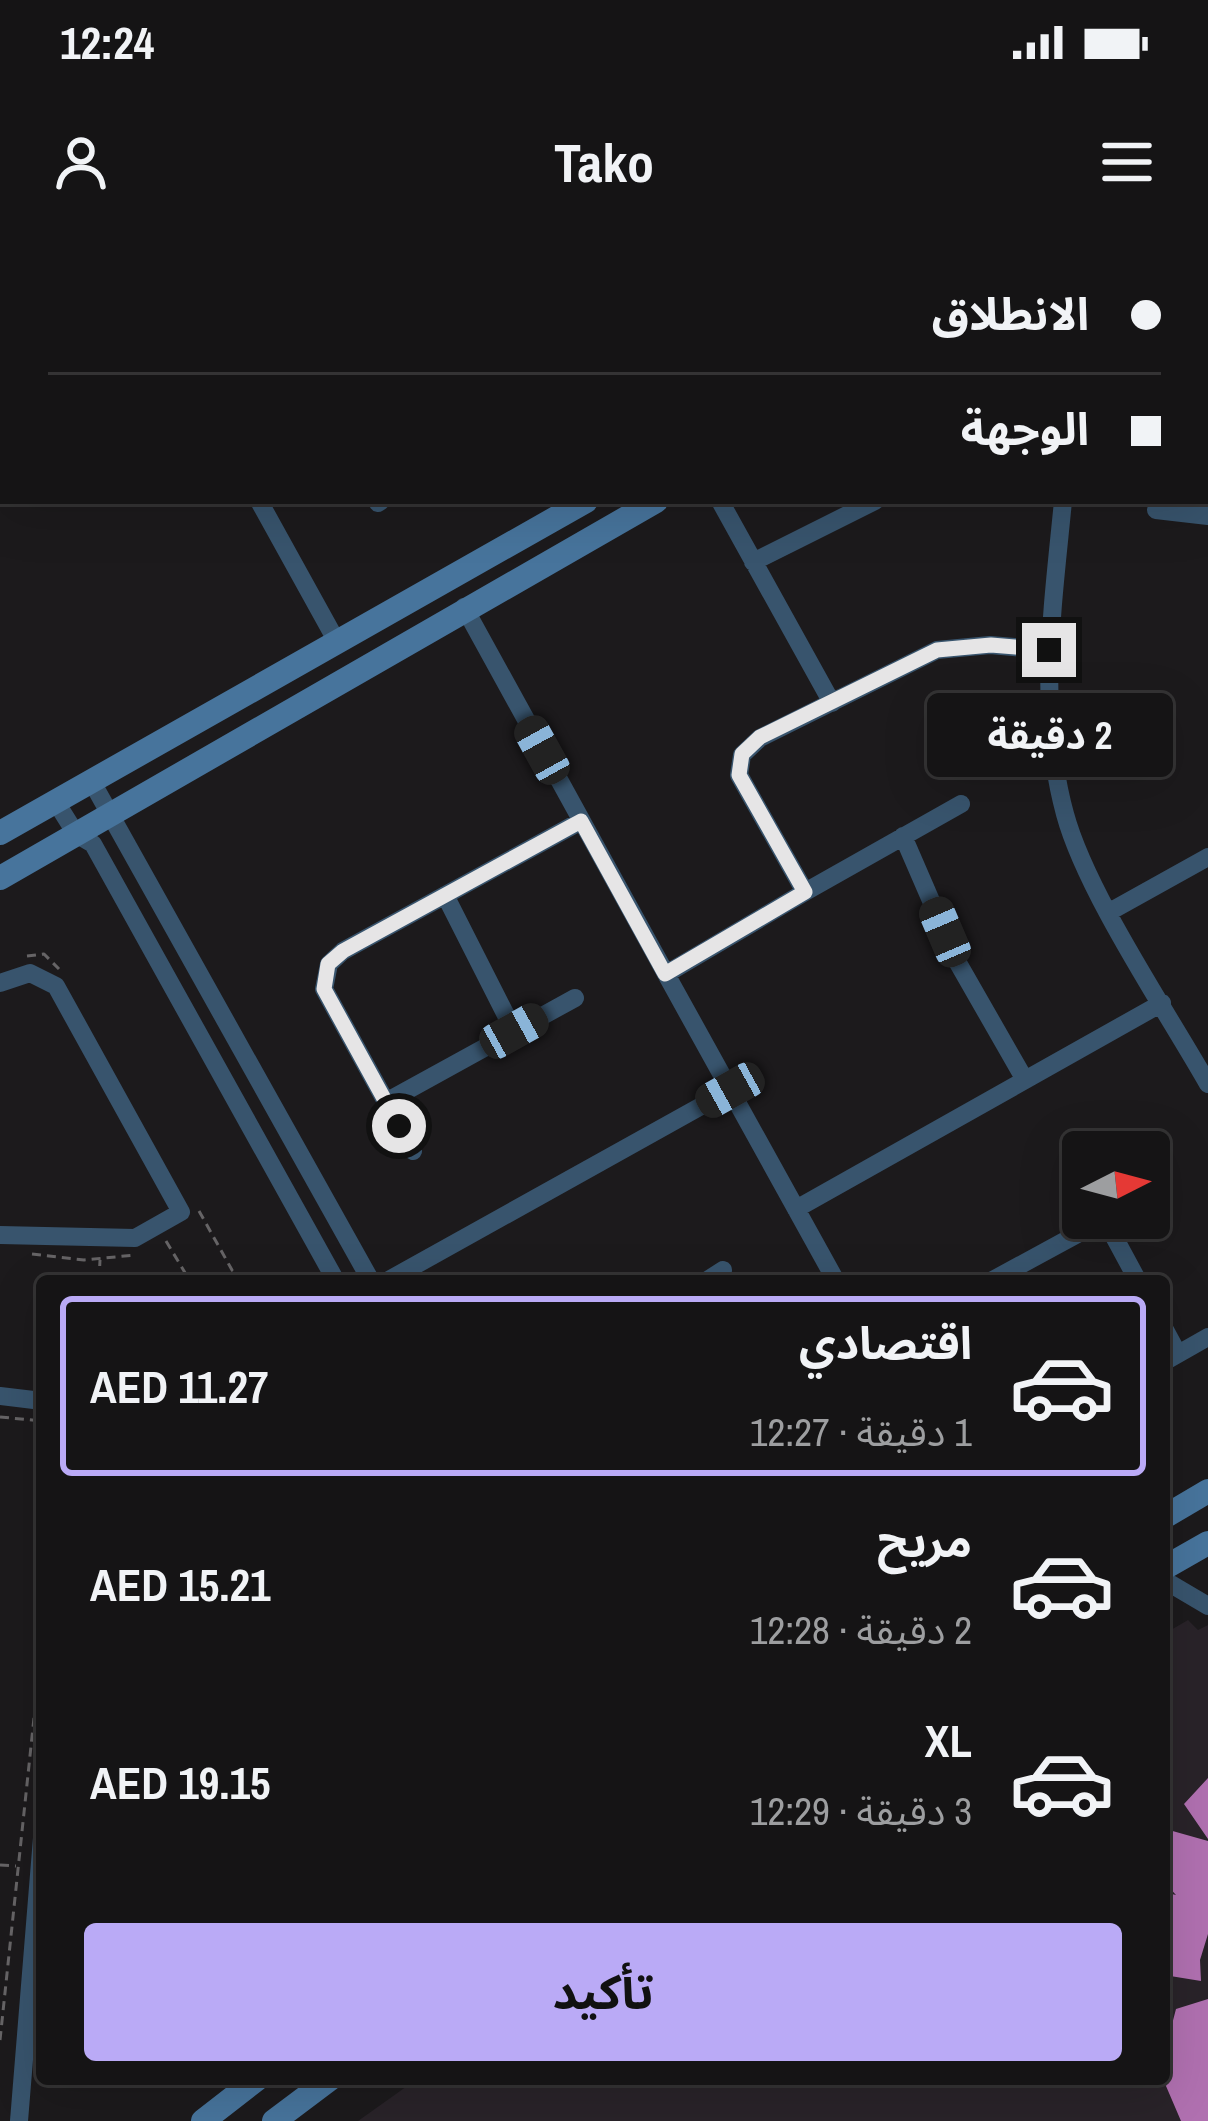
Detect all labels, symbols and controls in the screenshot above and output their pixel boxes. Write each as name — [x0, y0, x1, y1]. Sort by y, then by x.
text: 12:24 — [60, 12, 154, 73]
text: Tako — [554, 126, 654, 199]
icon: person — [48, 129, 114, 195]
icon: menu — [1094, 129, 1160, 195]
text: الانطلاق — [932, 283, 1089, 344]
text: الوجهة — [961, 398, 1089, 459]
route end — [1022, 623, 1076, 677]
callout: 2 دقيقة — [926, 692, 1172, 776]
text: 2 دقيقة — [988, 709, 1112, 761]
car — [509, 710, 575, 790]
car — [914, 892, 976, 972]
car — [474, 998, 554, 1064]
car — [690, 1057, 770, 1123]
route start — [372, 1099, 426, 1153]
north arrow — [1062, 1131, 1170, 1239]
map controls — [1062, 1131, 1170, 1239]
text: اقتصادي — [799, 1312, 972, 1373]
icon: car — [1008, 1332, 1116, 1440]
text: AED 11.27 — [90, 1356, 268, 1417]
text: 1 دقيقة · 12:27 — [750, 1406, 972, 1458]
text: مريح — [877, 1510, 972, 1571]
icon: car — [1008, 1530, 1116, 1638]
text: AED 15.21 — [90, 1554, 271, 1615]
text: 2 دقيقة · 12:28 — [750, 1604, 972, 1656]
text: XL — [925, 1710, 972, 1771]
icon: car — [1008, 1728, 1116, 1836]
text: AED 19.15 — [90, 1752, 271, 1813]
text: 3 دقيقة · 12:29 — [750, 1785, 972, 1837]
button: تأكيد — [84, 1923, 1122, 2061]

